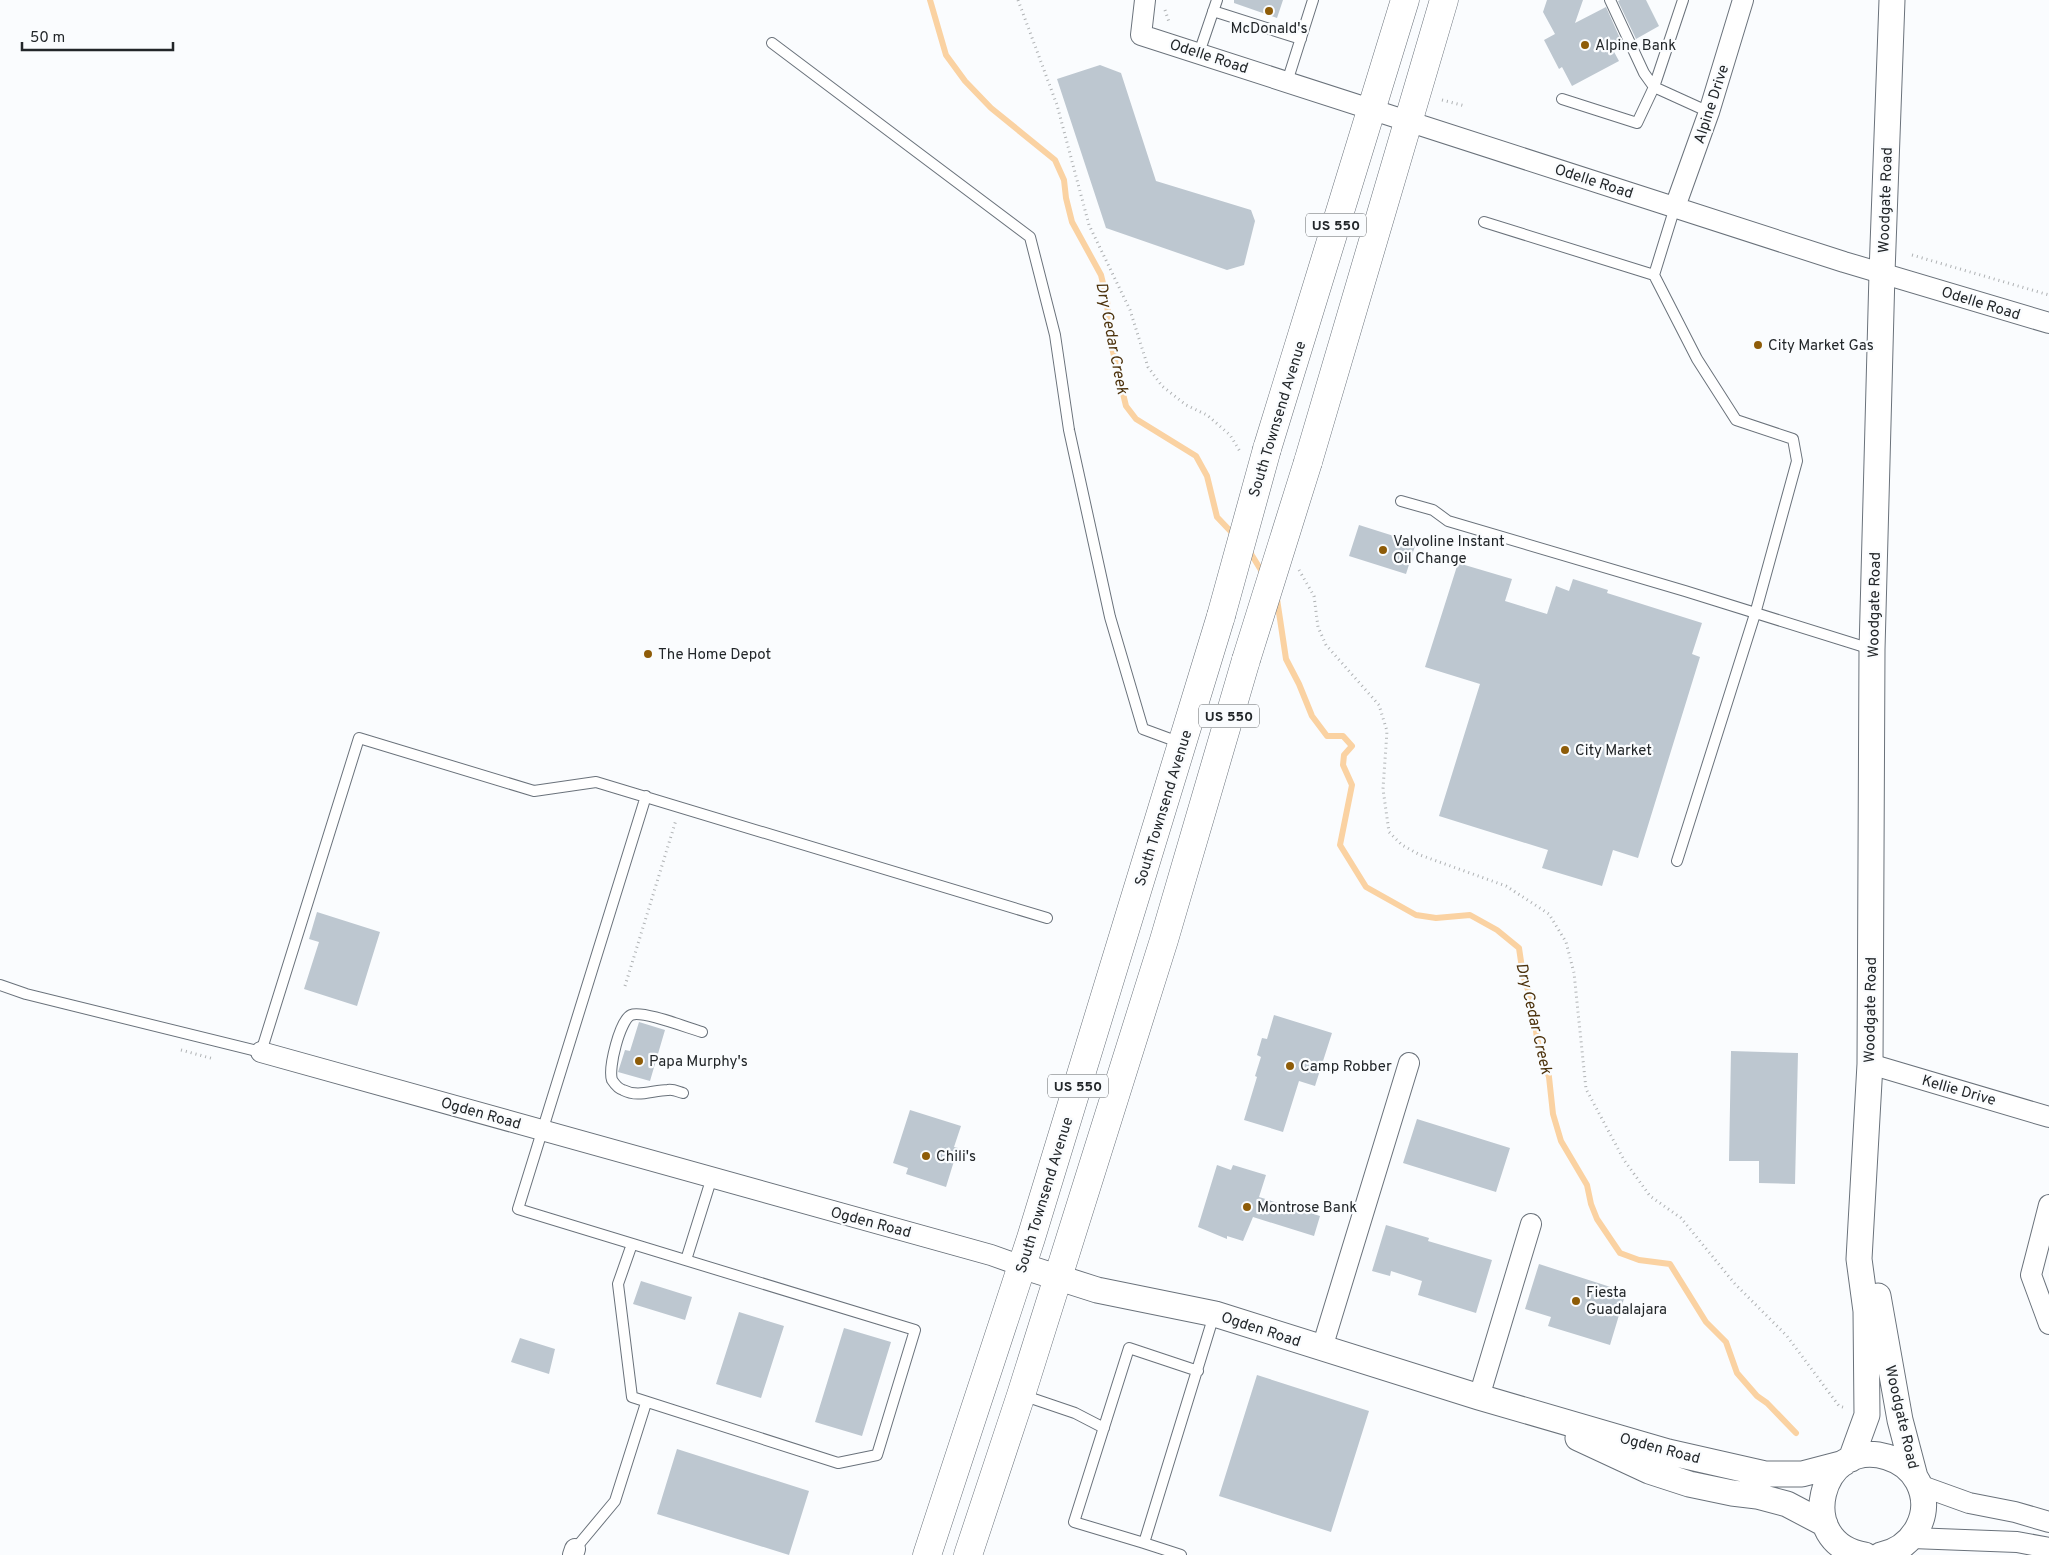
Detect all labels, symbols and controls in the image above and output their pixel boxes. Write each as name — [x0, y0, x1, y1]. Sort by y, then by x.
marker: McDonald's — [1263, 5, 1275, 17]
scale bar — [22, 20, 174, 52]
place label: McDonald's — [1231, 20, 1307, 39]
text: 50 m — [30, 29, 65, 48]
street label: Odelle Road — [1167, 36, 1250, 79]
place label: Alpine Bank — [1595, 37, 1676, 56]
marker: Alpine Bank — [1579, 39, 1591, 51]
street label: Alpine Drive — [1691, 62, 1734, 146]
street label: Woodgate Road — [1875, 147, 1898, 253]
street label: Odelle Road — [1552, 161, 1635, 204]
road number: US 550 — [1306, 214, 1366, 236]
water label: Dry Cedar Creek — [1090, 281, 1132, 397]
street label: Odelle Road — [1939, 283, 2022, 325]
place label: City Market Gas — [1768, 337, 1874, 356]
street label: South Townsend Avenue — [1246, 339, 1311, 500]
marker: City Market Gas — [1752, 339, 1764, 351]
place label: Valvoline Instant Oil Change — [1393, 533, 1505, 569]
marker: Valvoline Instant Oil Change — [1377, 544, 1389, 556]
street label: Woodgate Road — [1865, 552, 1886, 658]
place label: The Home Depot — [658, 646, 771, 665]
marker: The Home Depot — [642, 648, 654, 660]
road number: US 550 — [1199, 704, 1259, 728]
street label: South Townsend Avenue — [1132, 728, 1197, 889]
place label: City Market — [1575, 742, 1652, 761]
marker: City Market — [1559, 744, 1571, 756]
street label: Woodgate Road — [1861, 957, 1882, 1063]
water label: Dry Cedar Creek — [1511, 961, 1556, 1077]
place label: Papa Murphy's — [649, 1053, 748, 1072]
marker: Papa Murphy's — [633, 1055, 645, 1067]
place label: Camp Robber — [1300, 1058, 1392, 1077]
marker: Camp Robber — [1284, 1060, 1296, 1072]
street label: Kellie Drive — [1919, 1072, 1998, 1111]
road number: US 550 — [1048, 1074, 1108, 1098]
street label: Ogden Road — [438, 1094, 523, 1135]
street label: South Townsend Avenue — [1013, 1115, 1078, 1276]
place label: Chili's — [936, 1148, 976, 1167]
marker: Chili's — [920, 1150, 932, 1162]
place label: Montrose Bank — [1257, 1199, 1357, 1218]
marker: Montrose Bank — [1241, 1201, 1253, 1213]
street label: Ogden Road — [828, 1204, 913, 1243]
place label: Fiesta Guadalajara — [1586, 1284, 1667, 1320]
marker: Fiesta Guadalajara — [1570, 1295, 1582, 1307]
street label: Ogden Road — [1218, 1309, 1303, 1352]
street label: Woodgate Road — [1879, 1364, 1922, 1471]
street label: Ogden Road — [1617, 1430, 1702, 1469]

